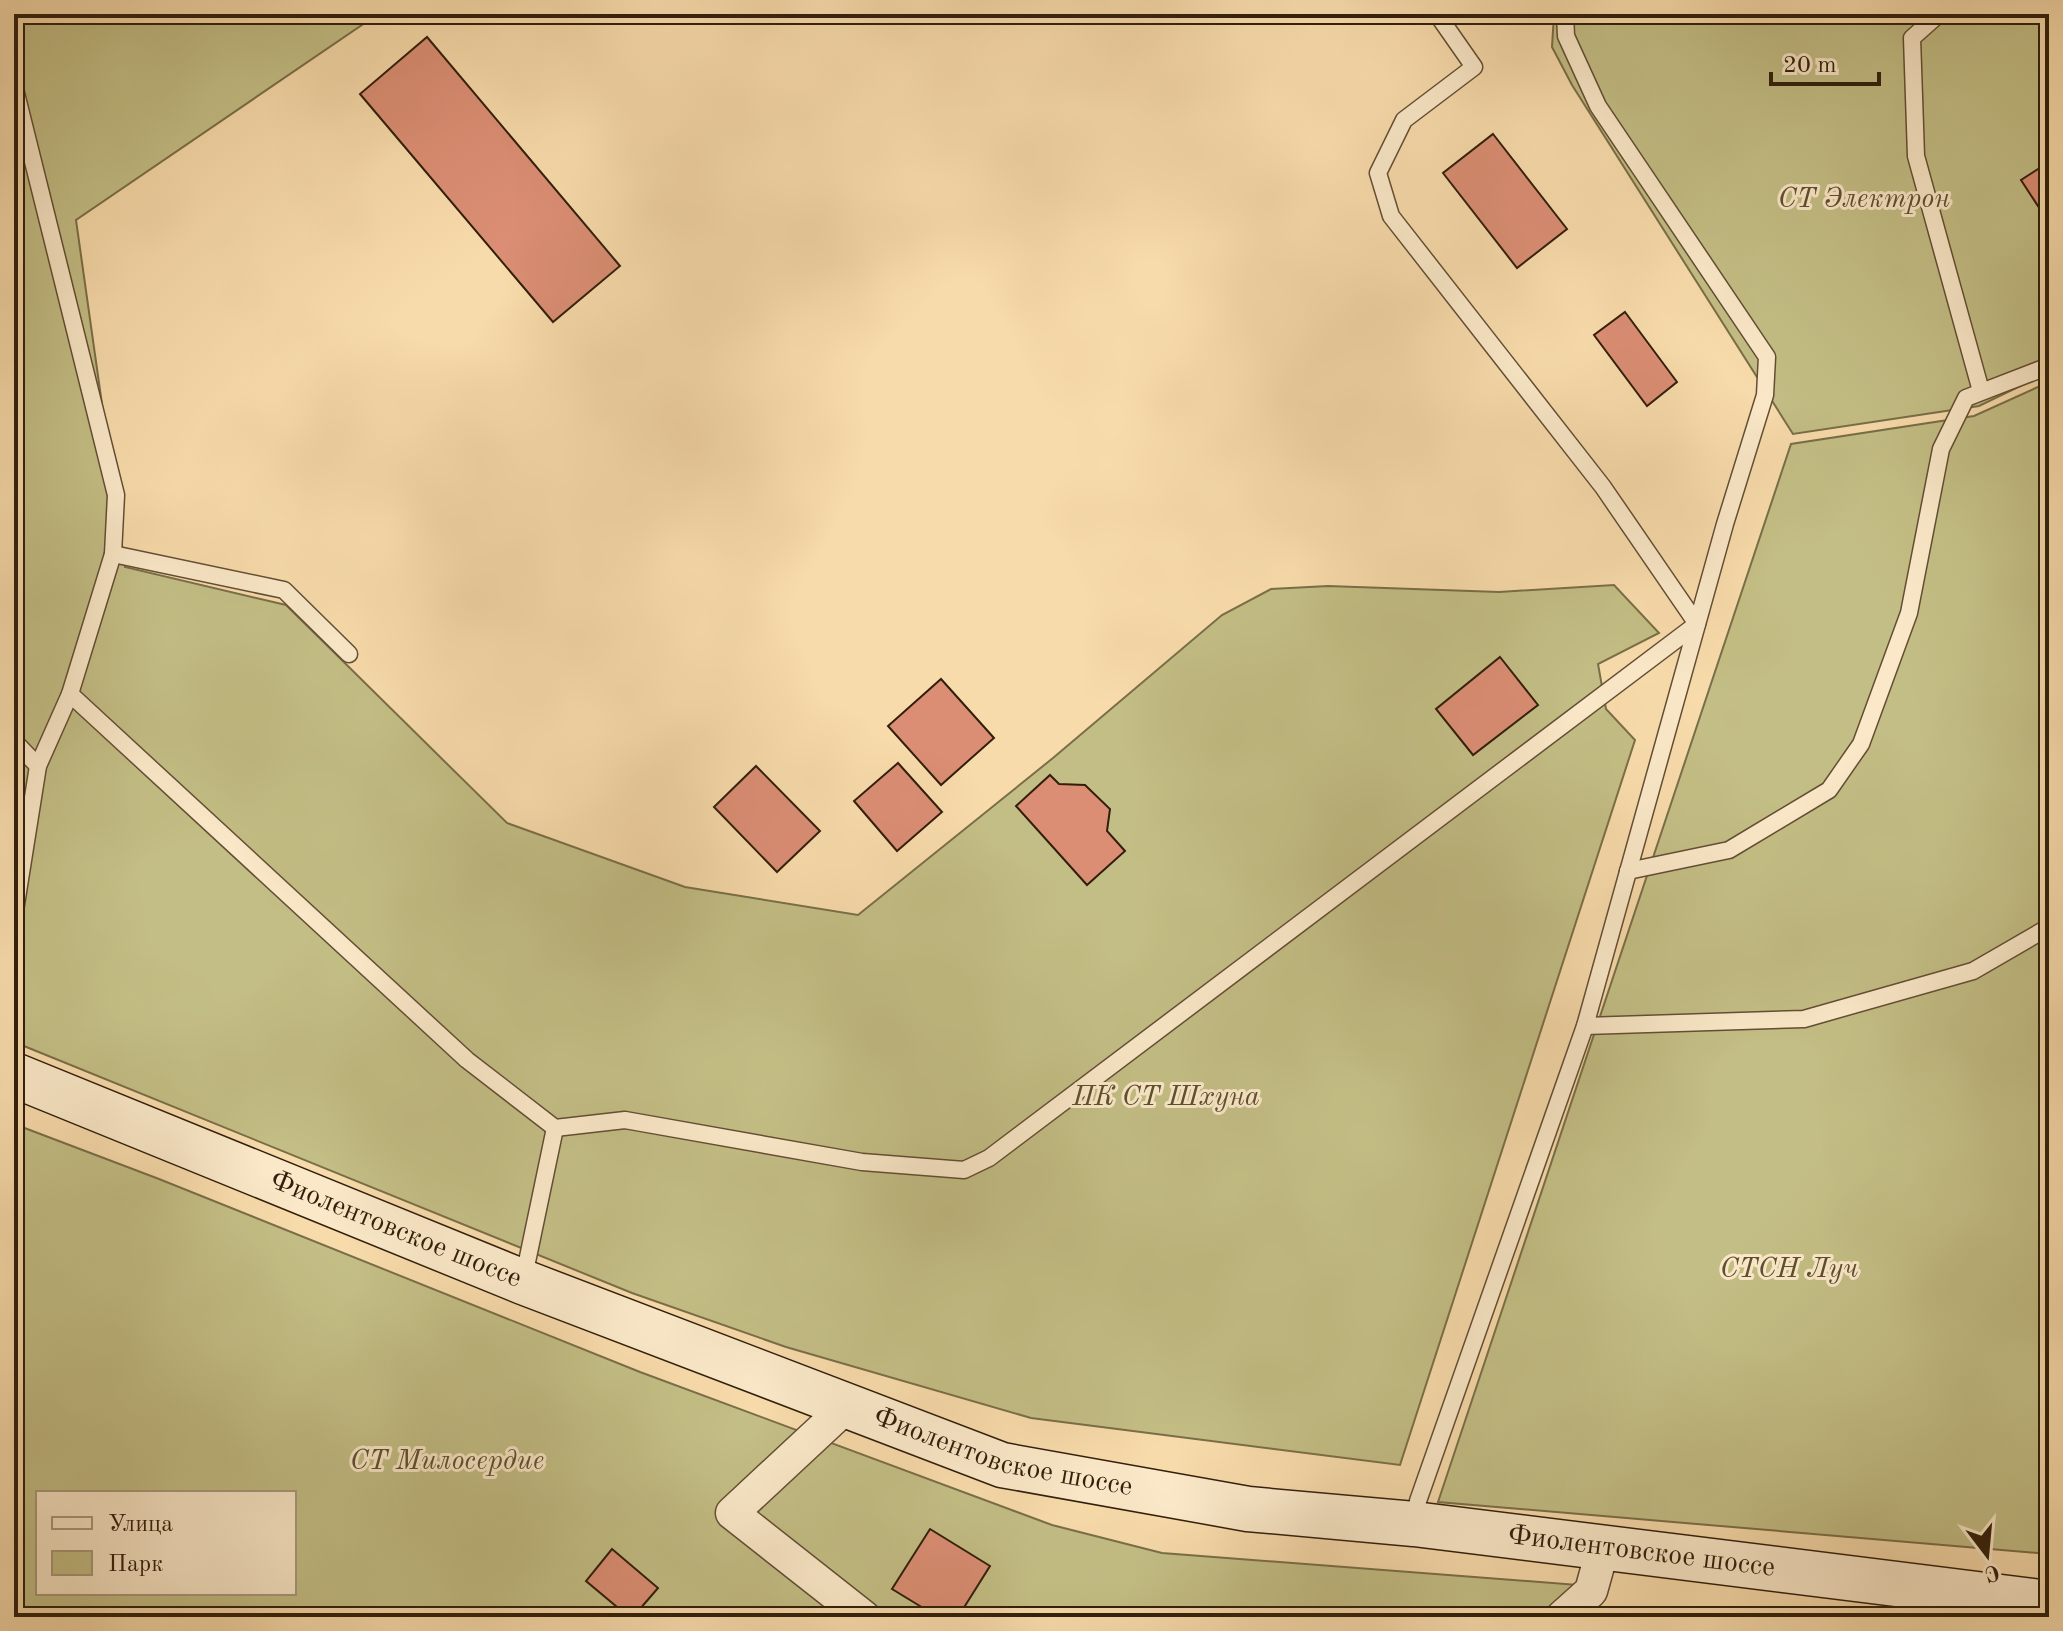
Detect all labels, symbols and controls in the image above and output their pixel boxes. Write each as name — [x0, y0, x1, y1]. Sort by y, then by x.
scale bar — [1771, 36, 1879, 86]
text: 20 m — [1783, 54, 1837, 78]
park label: СТ Электрон — [1778, 186, 1950, 214]
park label: ПК СТ Шхуна — [1071, 1084, 1260, 1112]
street label: Фиолентовское шоссе — [266, 1167, 525, 1294]
park label: СТСН Луч — [1720, 1256, 1858, 1284]
street label: Фиолентовское шоссе — [869, 1403, 1135, 1502]
park label: СТ Милосердие — [350, 1448, 544, 1476]
legend — [36, 1491, 296, 1595]
text: Улица — [108, 1513, 173, 1537]
north arrow — [1947, 1515, 2027, 1595]
street label: Фиолентовское шоссе — [1506, 1522, 1777, 1583]
text: Парк — [108, 1553, 163, 1577]
text: С — [1982, 1560, 2002, 1585]

